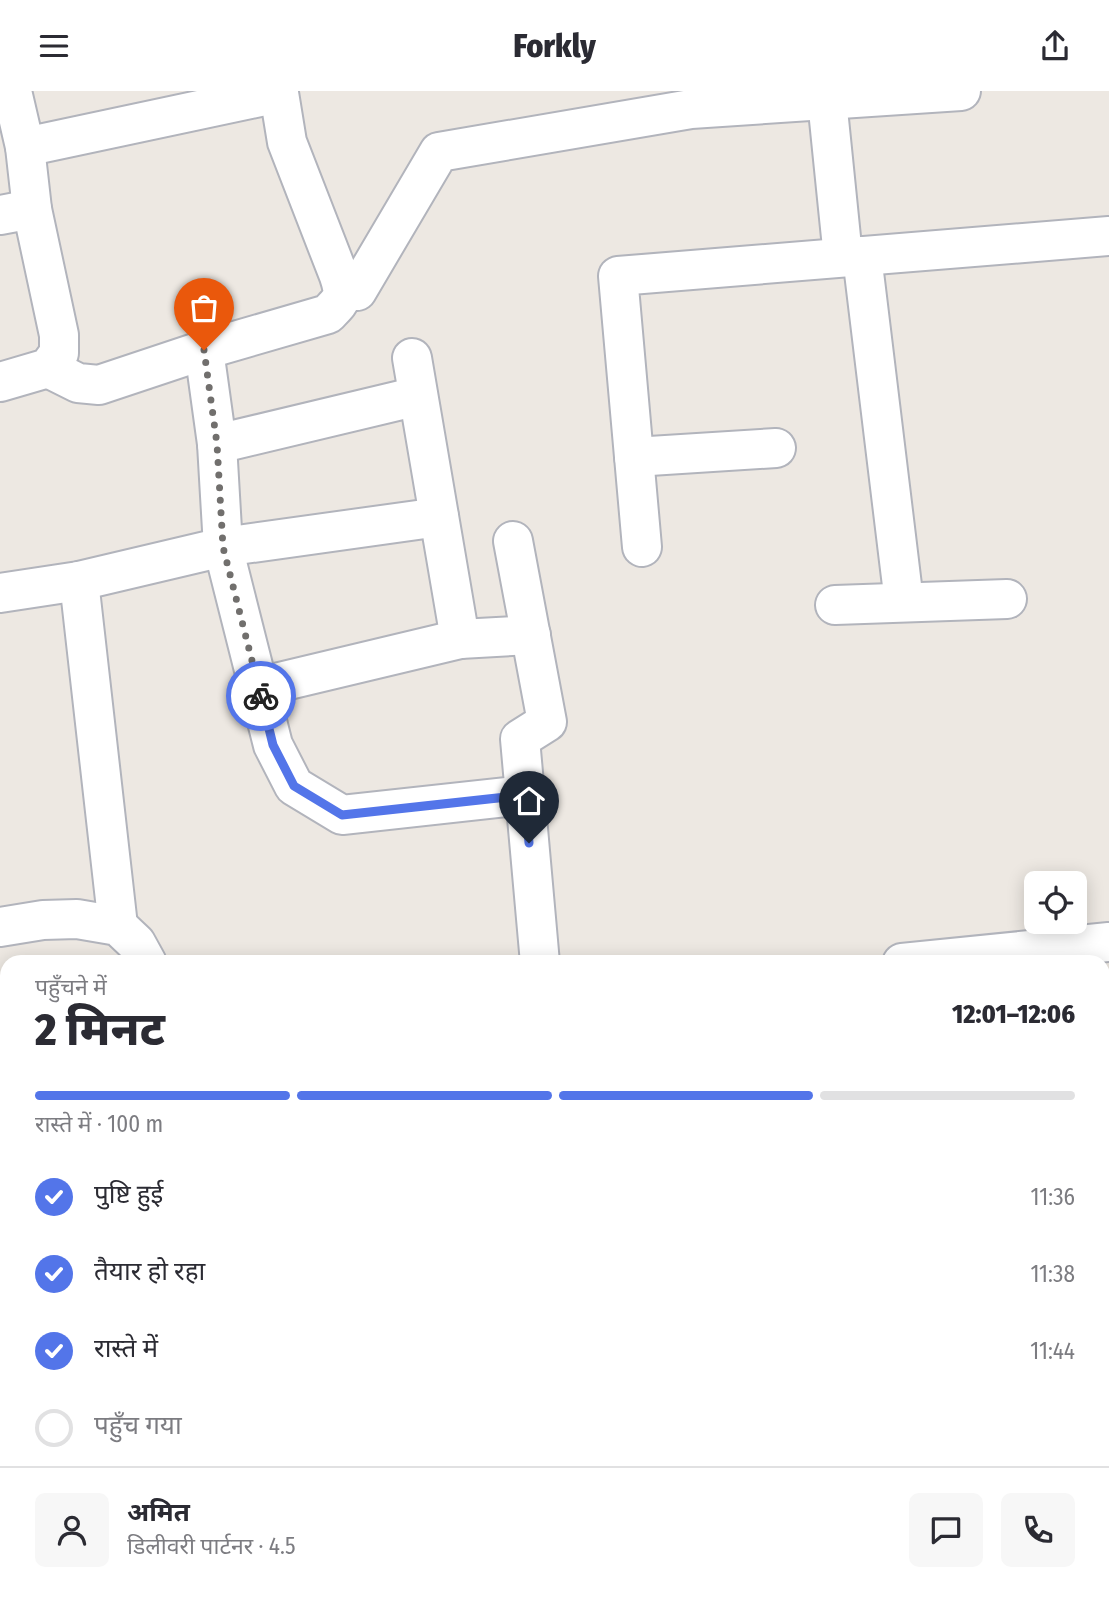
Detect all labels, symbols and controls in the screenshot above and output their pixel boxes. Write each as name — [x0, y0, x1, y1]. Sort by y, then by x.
icon: menu — [35, 27, 73, 65]
text: Forkly — [513, 27, 596, 65]
icon: share — [1036, 27, 1074, 65]
pin — [174, 278, 234, 350]
icon: bag — [185, 289, 223, 327]
courier — [226, 661, 296, 731]
icon: bike — [242, 677, 280, 715]
pin — [499, 771, 559, 843]
icon: home — [510, 782, 548, 820]
map controls — [1024, 871, 1087, 934]
button: locate — [1024, 871, 1087, 934]
text: पहुँचने में — [35, 973, 107, 1001]
text: 12:01–12:06 — [952, 999, 1075, 1030]
text: 2 मिनट — [35, 1002, 165, 1057]
text: रास्ते में · 100 m — [35, 1110, 163, 1138]
icon: check — [35, 1178, 73, 1216]
text: पुष्टि हुई — [94, 1179, 163, 1210]
text: 11:36 — [1031, 1183, 1075, 1211]
icon: check — [35, 1255, 73, 1293]
text: तैयार हो रहा — [94, 1256, 205, 1287]
text: 11:38 — [1030, 1260, 1075, 1288]
icon: check — [35, 1332, 73, 1370]
text: रास्ते में — [94, 1333, 158, 1364]
text: 11:44 — [1030, 1337, 1075, 1365]
text: पहुँच गया — [94, 1410, 182, 1441]
button: person — [35, 1493, 109, 1567]
button: chat — [909, 1493, 983, 1567]
button: phone — [1001, 1493, 1075, 1567]
text: अमित — [127, 1497, 190, 1528]
text: डिलीवरी पार्टनर · 4.5 — [127, 1532, 296, 1560]

